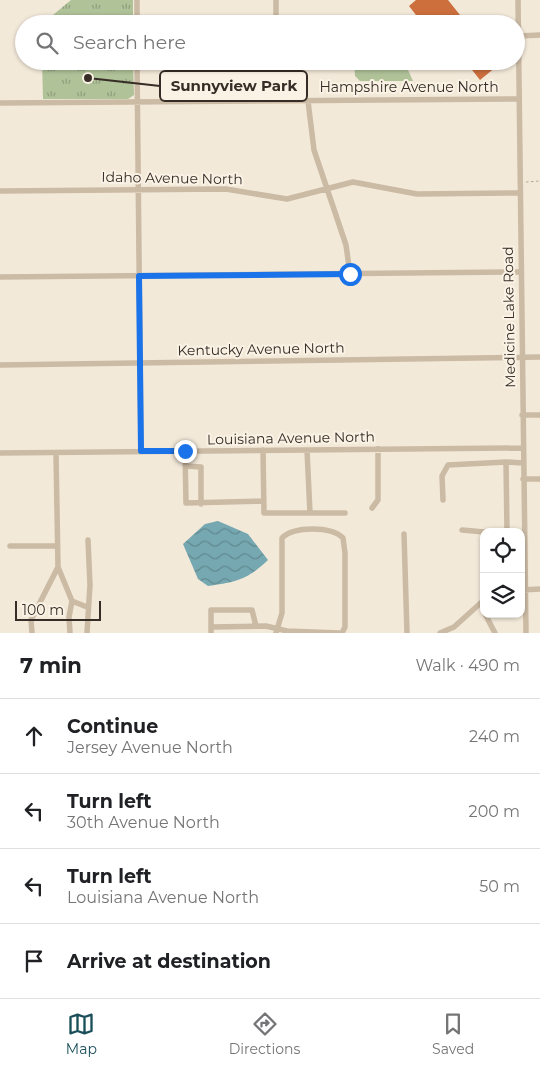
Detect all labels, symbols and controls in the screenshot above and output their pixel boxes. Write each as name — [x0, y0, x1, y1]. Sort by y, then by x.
search box — [15, 15, 525, 70]
icon: search — [33, 29, 61, 57]
text: Search here — [73, 31, 186, 54]
callout: Sunnyview Park — [160, 71, 307, 101]
text: Sunnyview Park — [171, 76, 297, 95]
street label: Hampshire Avenue North — [319, 78, 499, 96]
street label: Idaho Avenue North — [101, 168, 243, 188]
street label: Medicine Lake Road — [499, 246, 519, 388]
route start — [339, 263, 362, 286]
street label: Kentucky Avenue North — [177, 339, 345, 359]
street label: Louisiana Avenue North — [207, 428, 375, 448]
route end — [174, 440, 197, 463]
map controls — [480, 528, 525, 618]
button: locate — [480, 528, 525, 573]
button: layers — [480, 573, 525, 618]
scale bar — [15, 598, 101, 621]
text: 100 m — [22, 601, 64, 619]
text: 7 min — [20, 653, 82, 678]
text: Walk · 490 m — [415, 656, 520, 675]
text: Continue — [67, 715, 158, 738]
icon: ahead — [20, 722, 48, 750]
text: 240 m — [469, 727, 520, 746]
text: Jersey Avenue North — [67, 738, 233, 757]
text: Turn left — [67, 790, 152, 813]
icon: left — [20, 797, 48, 825]
text: 200 m — [469, 802, 520, 821]
text: 30th Avenue North — [67, 813, 220, 832]
text: Turn left — [67, 865, 152, 888]
icon: left — [20, 872, 48, 900]
text: 50 m — [479, 877, 520, 896]
text: Louisiana Avenue North — [67, 888, 259, 907]
icon: arrive — [20, 947, 48, 975]
text: Arrive at destination — [67, 950, 271, 973]
tab: Map — [66, 1010, 97, 1058]
tab: Directions — [229, 1010, 300, 1058]
tab: Saved — [432, 1010, 474, 1058]

